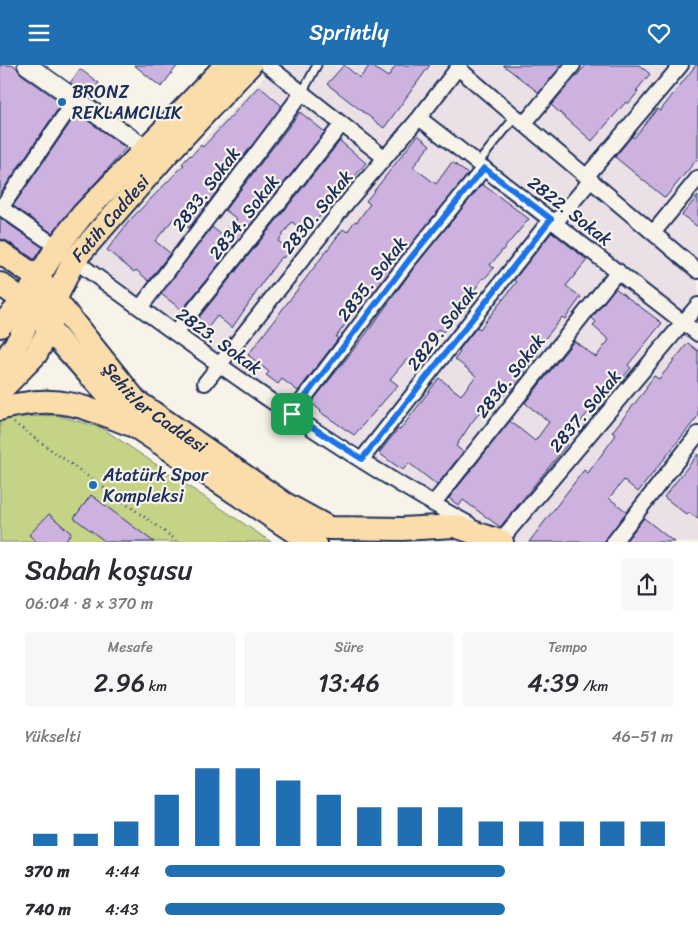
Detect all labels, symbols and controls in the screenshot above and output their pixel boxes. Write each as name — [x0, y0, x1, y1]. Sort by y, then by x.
text: Sprintly — [309, 13, 389, 52]
icon: menu — [25, 19, 53, 47]
icon: heart — [645, 19, 673, 47]
place label: BRONZ REKLAMCILIK — [72, 76, 183, 129]
marker: BRONZ REKLAMCILIK — [56, 96, 68, 108]
street label: 2833. Sokak — [163, 139, 249, 238]
street label: 2830. Sokak — [273, 162, 362, 261]
street label: Fatih Caddesi — [63, 167, 159, 270]
street label: 2834. Sokak — [200, 167, 288, 267]
street label: 2822. Sokak — [520, 167, 620, 255]
street label: 2835. Sokak — [328, 229, 416, 329]
street label: 2829. Sokak — [398, 278, 486, 378]
street label: 2823. Sokak — [169, 299, 269, 384]
street label: 2836. Sokak — [467, 326, 554, 425]
street label: Şehitler Caddesi — [94, 355, 215, 462]
street label: 2837. Sokak — [541, 362, 630, 460]
pin — [271, 393, 313, 435]
icon: arrive — [278, 400, 306, 428]
place label: Atatürk Spor Kompleksi — [102, 459, 210, 512]
marker: Atatürk Spor Kompleksi — [87, 479, 99, 491]
text: Sabah koşusu — [25, 545, 193, 594]
button: share — [621, 559, 673, 611]
text: 06:04 · 8 × 370 m — [25, 589, 153, 618]
text: Mesafe — [108, 635, 153, 660]
text: Süre — [334, 635, 364, 660]
text: Tempo — [548, 635, 587, 660]
text: 2.96 — [94, 660, 145, 705]
text: 13:46 — [318, 660, 380, 705]
text: 4:39 — [527, 660, 579, 705]
text: km — [145, 674, 167, 699]
text: /km — [579, 674, 608, 699]
text: Yükselti — [25, 722, 81, 751]
text: 46–51 m — [612, 722, 673, 751]
text: 370 m — [25, 857, 69, 886]
text: 4:44 — [105, 857, 140, 886]
text: 740 m — [25, 895, 71, 924]
text: 4:43 — [105, 895, 139, 924]

